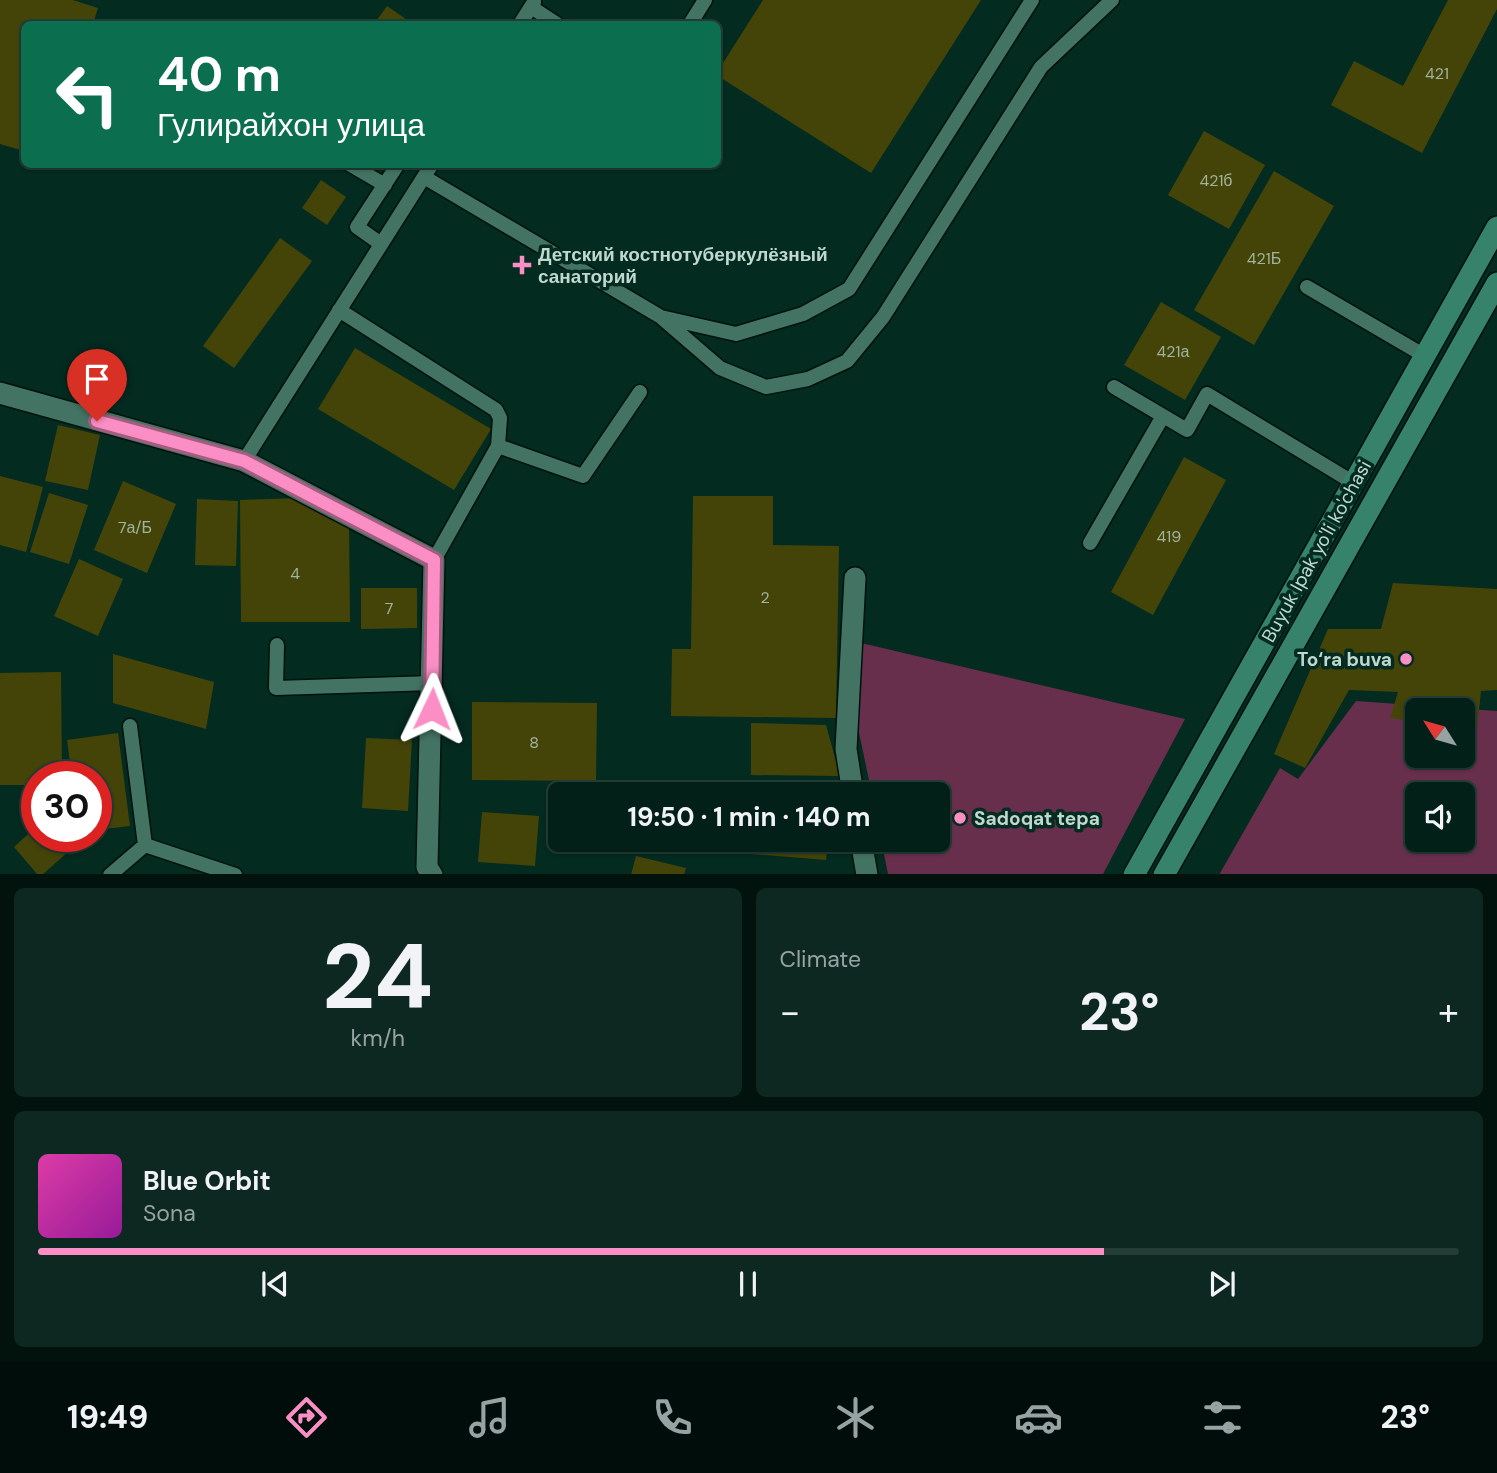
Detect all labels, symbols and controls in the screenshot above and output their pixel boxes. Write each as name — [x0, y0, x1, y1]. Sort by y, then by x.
text: 40 m — [157, 42, 281, 106]
icon: left — [42, 49, 133, 140]
house number: 421 — [1425, 63, 1449, 84]
text: Гулирайхон улица — [157, 104, 425, 146]
house number: 421б — [1199, 170, 1233, 191]
place label: Детский костнотуберкулёзный санаторий — [538, 242, 828, 289]
house number: 421Б — [1247, 248, 1281, 269]
marker: Детский костнотуберкулёзный санаторий — [512, 255, 532, 275]
house number: 421а — [1157, 341, 1190, 362]
pin — [67, 349, 127, 421]
icon: arrive — [78, 360, 116, 398]
street label: Buyuk Ipak yo'li ko'chasi — [1256, 456, 1377, 647]
house number: 7а/Б — [118, 517, 152, 538]
house number: 419 — [1157, 526, 1181, 547]
house number: 4 — [290, 563, 300, 584]
house number: 2 — [760, 587, 770, 608]
house number: 7 — [385, 598, 393, 619]
place label: To‘ra buva — [1297, 647, 1392, 672]
marker: To‘ra buva — [1398, 651, 1414, 667]
position arrow — [395, 672, 469, 746]
north arrow — [1405, 698, 1475, 768]
map controls — [1405, 698, 1475, 852]
house number: 8 — [529, 732, 539, 753]
speed limit sign: 30 — [21, 761, 112, 852]
button: sound — [1405, 782, 1475, 852]
text: 19:50 · 1 min · 140 m — [627, 800, 871, 834]
place label: Sadoqat tepa — [974, 806, 1100, 831]
marker: Sadoqat tepa — [952, 810, 968, 826]
text: 24 — [322, 918, 433, 1036]
text: Climate — [780, 944, 861, 974]
text: 23° — [1079, 978, 1159, 1046]
text: − — [780, 987, 800, 1037]
text: + — [1438, 987, 1459, 1037]
text: km/h — [351, 1023, 405, 1053]
text: Blue Orbit — [143, 1164, 271, 1198]
text: Sona — [143, 1198, 196, 1228]
icon: previous — [256, 1265, 294, 1303]
icon: pause — [729, 1265, 767, 1303]
icon: next — [1203, 1265, 1241, 1303]
icon: directions — [282, 1393, 331, 1442]
icon: music — [465, 1393, 514, 1442]
icon: phone — [648, 1393, 697, 1442]
icon: climate — [831, 1393, 880, 1442]
icon: car — [1014, 1393, 1063, 1442]
icon: filters — [1198, 1393, 1247, 1442]
text: 19:49 — [67, 1396, 148, 1438]
text: 23° — [1381, 1396, 1430, 1438]

